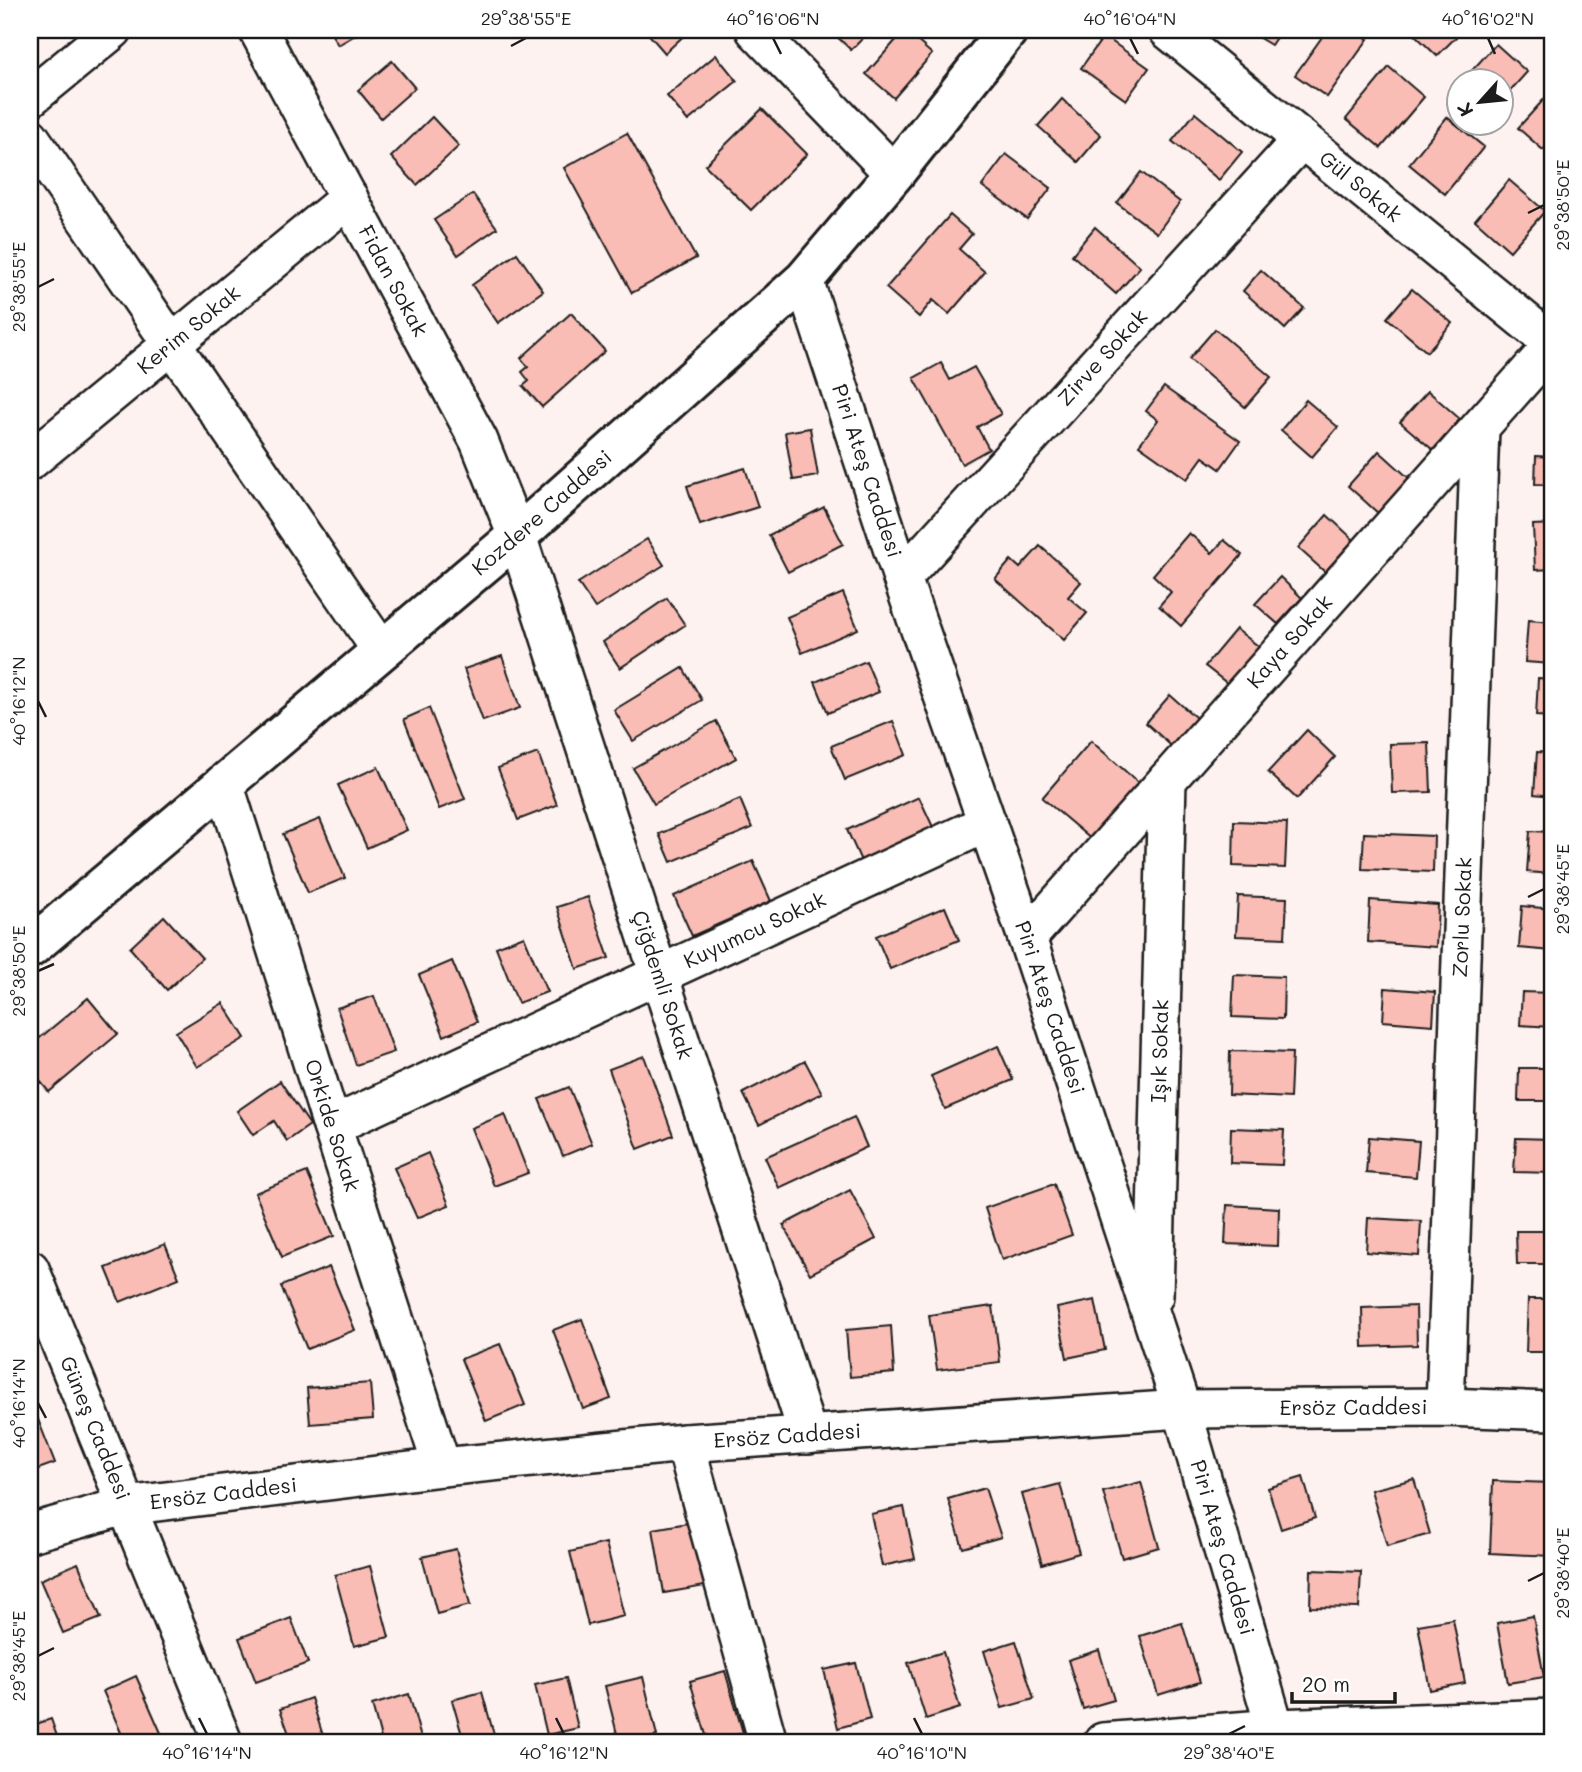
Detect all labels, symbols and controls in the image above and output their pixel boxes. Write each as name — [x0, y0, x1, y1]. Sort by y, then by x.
text: 29°38'55"E — [481, 6, 571, 30]
text: 40°16'06"N — [726, 6, 820, 30]
text: 40°16'04"N — [1084, 6, 1176, 30]
text: 40°16'02"N — [1442, 6, 1534, 30]
north arrow — [1446, 66, 1516, 136]
text: K — [1450, 99, 1478, 121]
street label: Gül Sokak — [1314, 144, 1408, 227]
text: 29°38'50"E — [1550, 159, 1574, 251]
street label: Fidan Sokak — [353, 220, 435, 341]
text: 29°38'55"E — [6, 242, 30, 332]
street label: Kerim Sokak — [131, 278, 245, 379]
street label: Zirve Sokak — [1051, 303, 1153, 411]
street label: Piri Ateş Caddesi — [827, 380, 909, 561]
street label: Kozdere Caddesi — [465, 443, 617, 581]
street label: Kaya Sokak — [1240, 588, 1337, 693]
text: 40°16'12"N — [6, 656, 30, 746]
text: 29°38'45"E — [1550, 844, 1574, 934]
street label: Zorlu Sokak — [1445, 857, 1477, 978]
street label: Kuyumcu Sokak — [679, 884, 830, 974]
street label: Çiğdemli Sokak — [627, 907, 700, 1062]
street label: Piri Ateş Caddesi — [1010, 917, 1092, 1097]
text: 29°38'50"E — [6, 925, 30, 1017]
street label: Işık Sokak — [1144, 999, 1173, 1103]
street label: Orkide Sokak — [300, 1055, 367, 1195]
street label: Güneş Caddesi — [55, 1352, 138, 1504]
text: 40°16'14"N — [6, 1358, 30, 1448]
street label: Ersöz Caddesi — [1279, 1392, 1428, 1420]
street label: Ersöz Caddesi — [713, 1416, 862, 1453]
street label: Piri Ateş Caddesi — [1186, 1456, 1262, 1638]
street label: Ersöz Caddesi — [148, 1470, 298, 1515]
text: 29°38'40"E — [1550, 1527, 1574, 1619]
text: 29°38'45"E — [6, 1611, 30, 1701]
scale bar — [1292, 1660, 1395, 1704]
text: 20 m — [1302, 1670, 1350, 1697]
text: 40°16'14"N — [162, 1740, 252, 1764]
text: 40°16'12"N — [519, 1740, 609, 1764]
text: 40°16'10"N — [877, 1740, 967, 1764]
text: 29°38'40"E — [1183, 1740, 1275, 1764]

